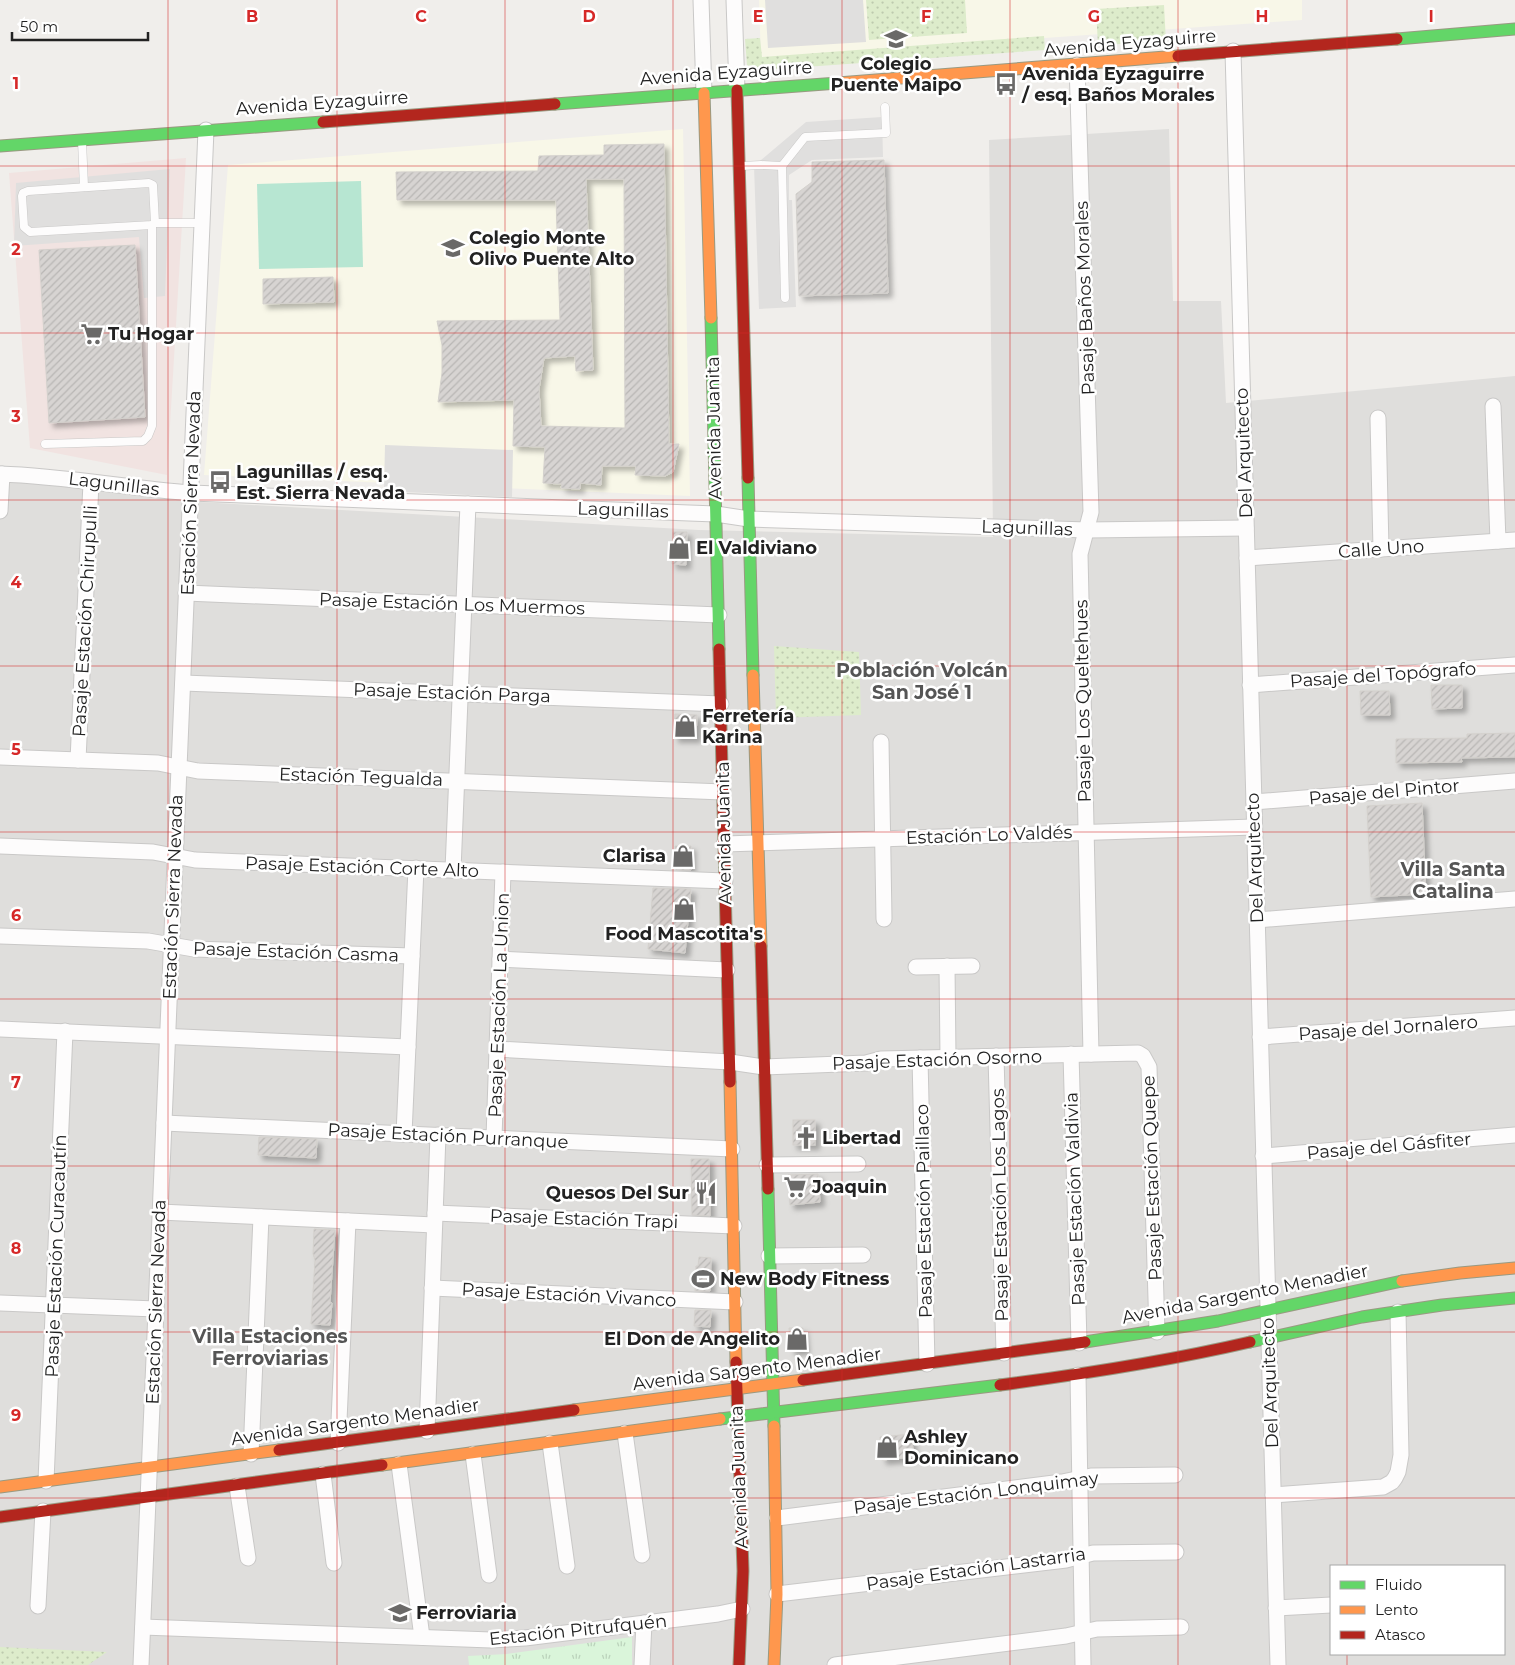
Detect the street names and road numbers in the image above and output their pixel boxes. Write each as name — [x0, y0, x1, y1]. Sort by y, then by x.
street label: Avenida Eyzaguirre — [1043, 24, 1217, 61]
street label: Avenida Eyzaguirre — [639, 56, 813, 90]
street label: Avenida Eyzaguirre — [235, 86, 409, 120]
street label: Pasaje Baños Morales — [1071, 200, 1099, 396]
street label: Avenida Juanita — [702, 356, 726, 500]
street label: Del Arquitecto — [1231, 387, 1257, 519]
street label: Estación Sierra Nevada — [176, 390, 206, 596]
street label: Lagunillas — [67, 467, 161, 501]
street label: Lagunillas — [577, 497, 669, 523]
street label: Pasaje Estación Chirupulli — [68, 504, 102, 738]
street label: Lagunillas — [981, 515, 1073, 541]
street label: Calle Uno — [1337, 535, 1425, 563]
street label: Pasaje Estación Los Muermos — [319, 588, 586, 620]
street label: Pasaje Los Queltehues — [1070, 599, 1096, 803]
street label: Pasaje del Topógrafo — [1289, 658, 1477, 692]
street label: Pasaje Estación Parga — [353, 679, 551, 707]
street label: Avenida Juanita — [712, 761, 736, 905]
street label: Estación Tegualda — [279, 763, 443, 791]
street label: Pasaje del Pintor — [1308, 774, 1460, 810]
street label: Del Arquitecto — [1242, 792, 1268, 924]
street label: Estación Sierra Nevada — [158, 794, 188, 1000]
street label: Estación Lo Valdés — [905, 821, 1073, 849]
street label: Pasaje Estación Corte Alto — [245, 852, 479, 882]
street label: Pasaje Estación La Union — [484, 892, 514, 1118]
street label: Pasaje Estación Casma — [193, 937, 399, 967]
street label: Pasaje del Jornalero — [1297, 1011, 1479, 1045]
street label: Pasaje Estación Osorno — [832, 1045, 1042, 1075]
street label: Pasaje Estación Quepe — [1137, 1075, 1167, 1281]
street label: Pasaje Estación Los Lagos — [987, 1088, 1013, 1322]
street label: Pasaje Estación Valdivia — [1060, 1092, 1090, 1306]
street label: Pasaje Estación Paillaco — [911, 1104, 937, 1318]
street label: Pasaje Estación Purranque — [327, 1119, 569, 1153]
street label: Pasaje del Gásfiter — [1306, 1128, 1472, 1164]
street label: Pasaje Estación Curacautín — [41, 1134, 71, 1378]
street label: Estación Sierra Nevada — [141, 1199, 171, 1405]
street label: Pasaje Estación Trapi — [489, 1205, 679, 1233]
street label: Avenida Sargento Menadier — [1120, 1259, 1370, 1329]
street label: Pasaje Estación Vivanco — [461, 1278, 677, 1312]
street label: Del Arquitecto — [1257, 1317, 1283, 1449]
street label: Avenida Sargento Menadier — [631, 1343, 883, 1395]
street label: Avenida Sargento Menadier — [230, 1394, 480, 1450]
street label: Avenida Juanita — [726, 1405, 752, 1549]
street label: Pasaje Estación Lonquimay — [852, 1467, 1100, 1519]
street label: Pasaje Estación Lastarria — [865, 1543, 1087, 1595]
street label: Estación Pitrufquén — [488, 1610, 668, 1650]

